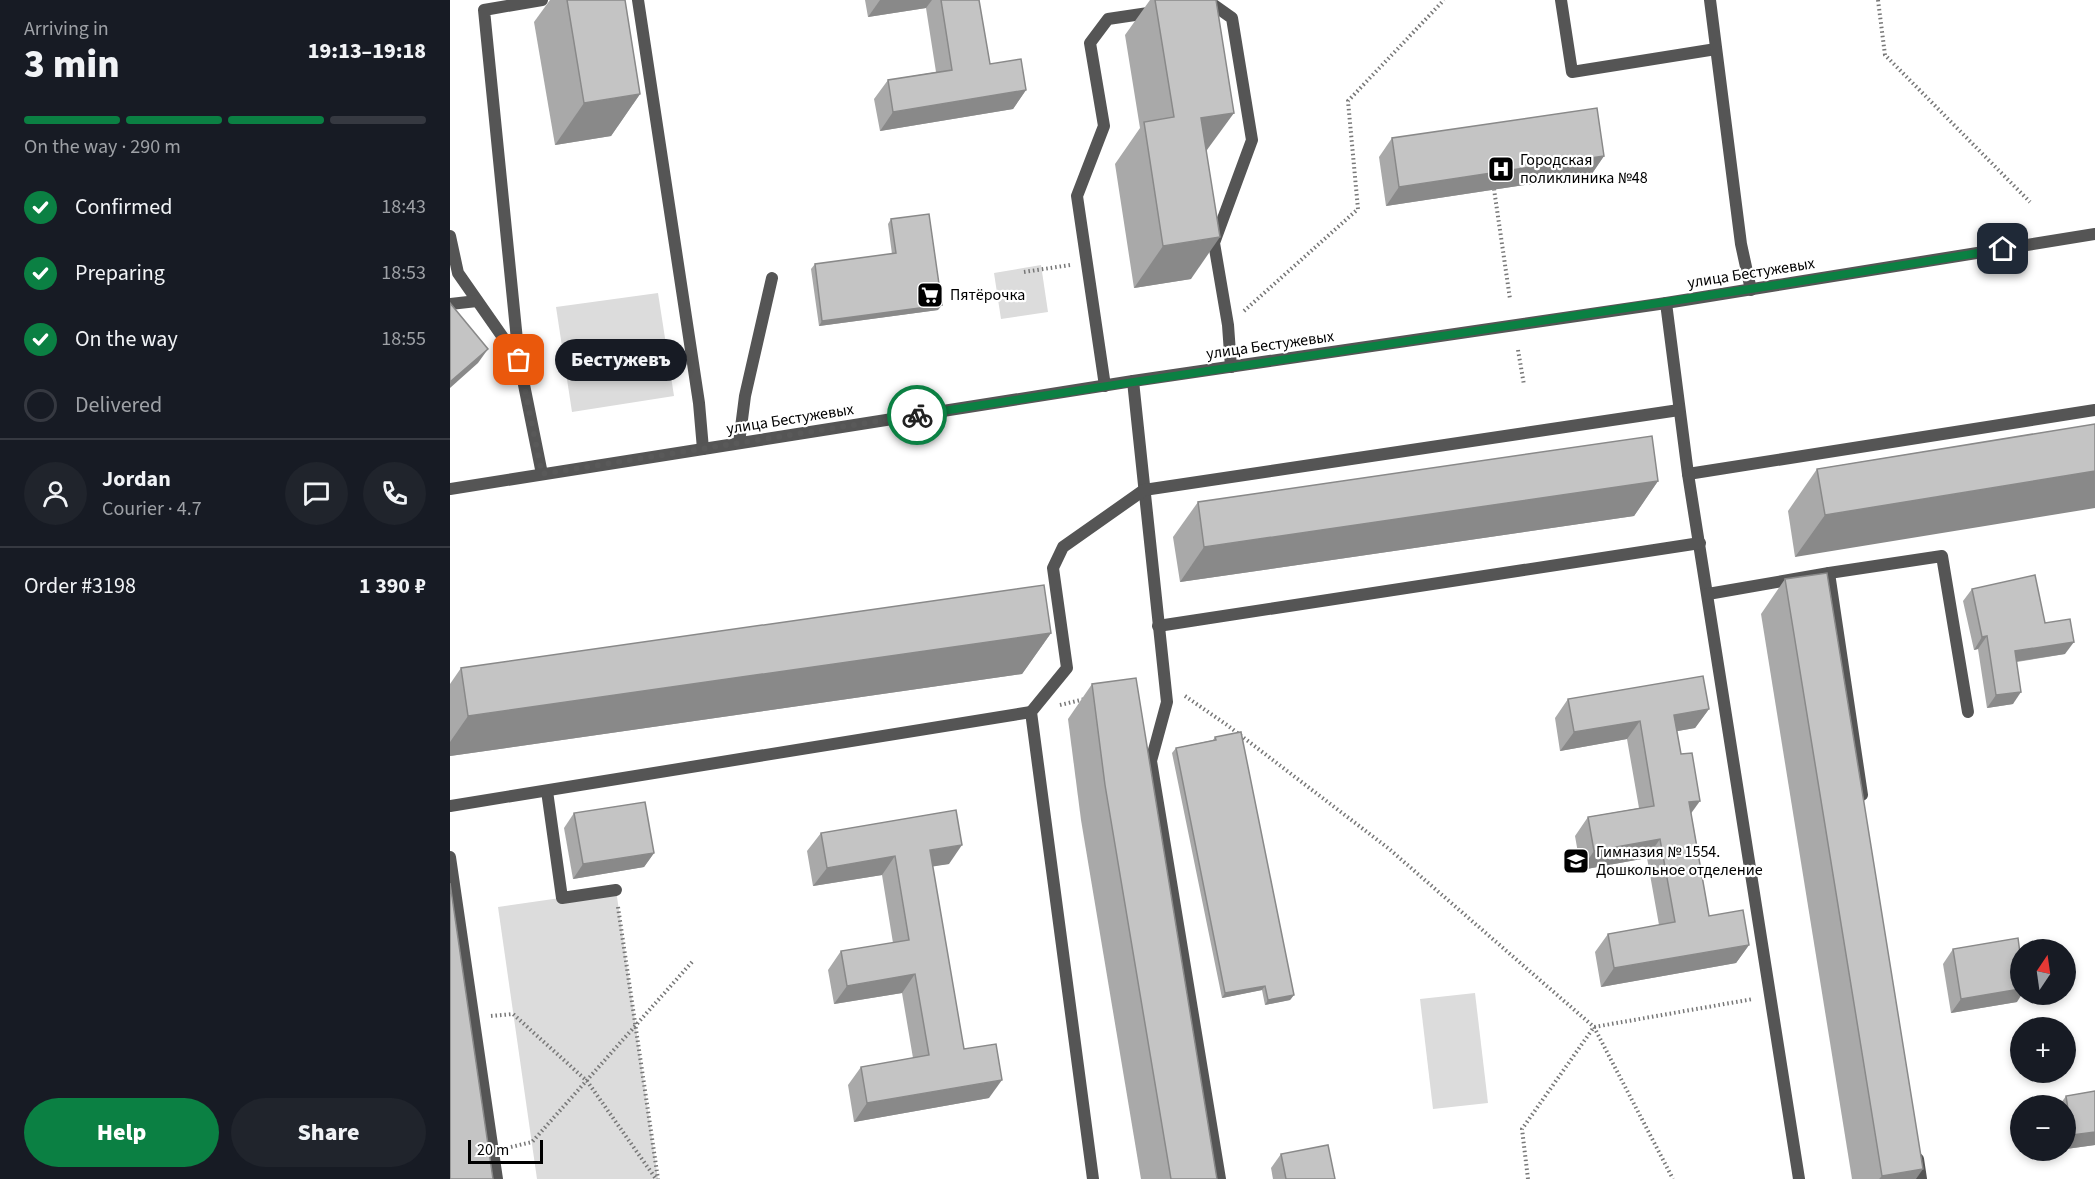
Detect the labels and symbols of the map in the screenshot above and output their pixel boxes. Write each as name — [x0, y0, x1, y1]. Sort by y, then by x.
place label: Городская поликлиника №48 — [1520, 149, 1648, 189]
hospital icon: Городская поликлиника №48 — [1486, 154, 1516, 184]
pin — [1977, 223, 2028, 274]
street label: улица Бестужевых — [1686, 252, 1816, 294]
supermarket icon: Пятёрочка — [915, 280, 945, 310]
place label: Пятёрочка — [950, 284, 1025, 306]
street label: улица Бестужевых — [1205, 325, 1335, 365]
pin — [493, 334, 544, 385]
callout: Бестужевъ — [555, 339, 687, 381]
courier — [887, 385, 947, 445]
street label: улица Бестужевых — [725, 398, 855, 440]
place label: Гимназия № 1554. Дошкольное отделение — [1596, 841, 1763, 881]
school or university icon: Гимназия № 1554. Дошкольное отделение — [1561, 846, 1591, 876]
north arrow — [2010, 939, 2076, 1005]
scale bar — [468, 1137, 543, 1164]

